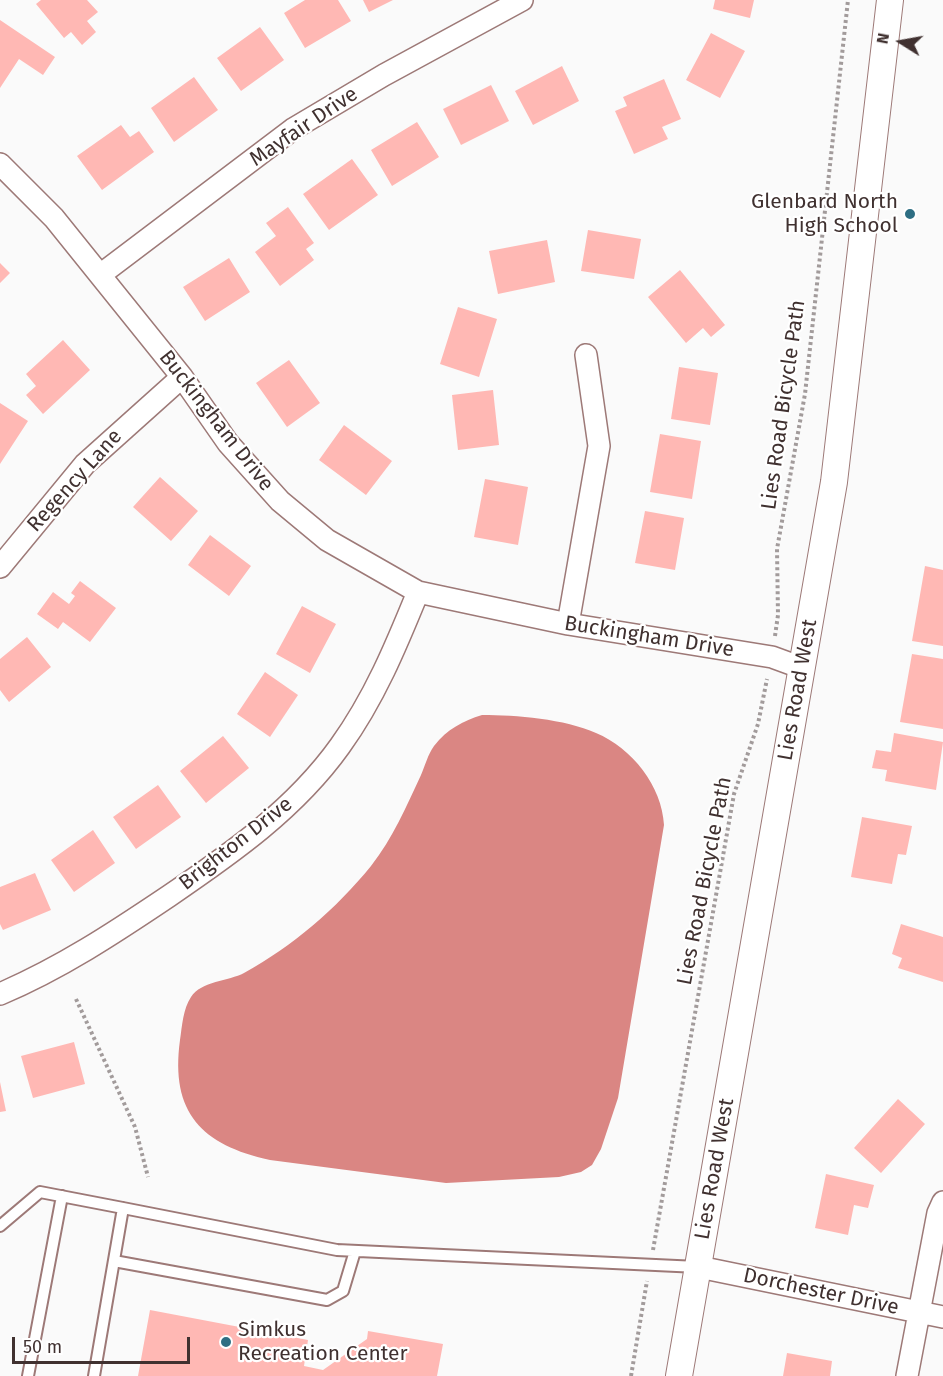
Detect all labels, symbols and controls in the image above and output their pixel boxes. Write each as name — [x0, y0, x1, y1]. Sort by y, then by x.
north arrow — [871, 12, 931, 72]
text: N — [873, 31, 893, 45]
street label: Mayfair Drive — [245, 82, 363, 172]
place label: Glenbard North High School — [751, 189, 898, 239]
marker: Glenbard North High School — [903, 207, 917, 221]
street label: Lies Road Bicycle Path — [757, 298, 811, 512]
street label: Buckingham Drive — [153, 346, 279, 496]
street label: Regency Lane — [22, 424, 128, 538]
street label: Buckingham Drive — [562, 611, 736, 663]
street label: Lies Road West — [773, 617, 823, 763]
street label: Lies Road Bicycle Path — [672, 775, 738, 987]
street label: Brighton Drive — [174, 792, 298, 896]
street label: Lies Road West — [690, 1096, 740, 1242]
street label: Dorchester Drive — [741, 1263, 901, 1321]
place label: Simkus Recreation Center — [238, 1317, 408, 1367]
scale bar — [15, 1325, 194, 1363]
marker: Simkus Recreation Center — [219, 1335, 233, 1349]
text: 50 m — [23, 1336, 62, 1358]

